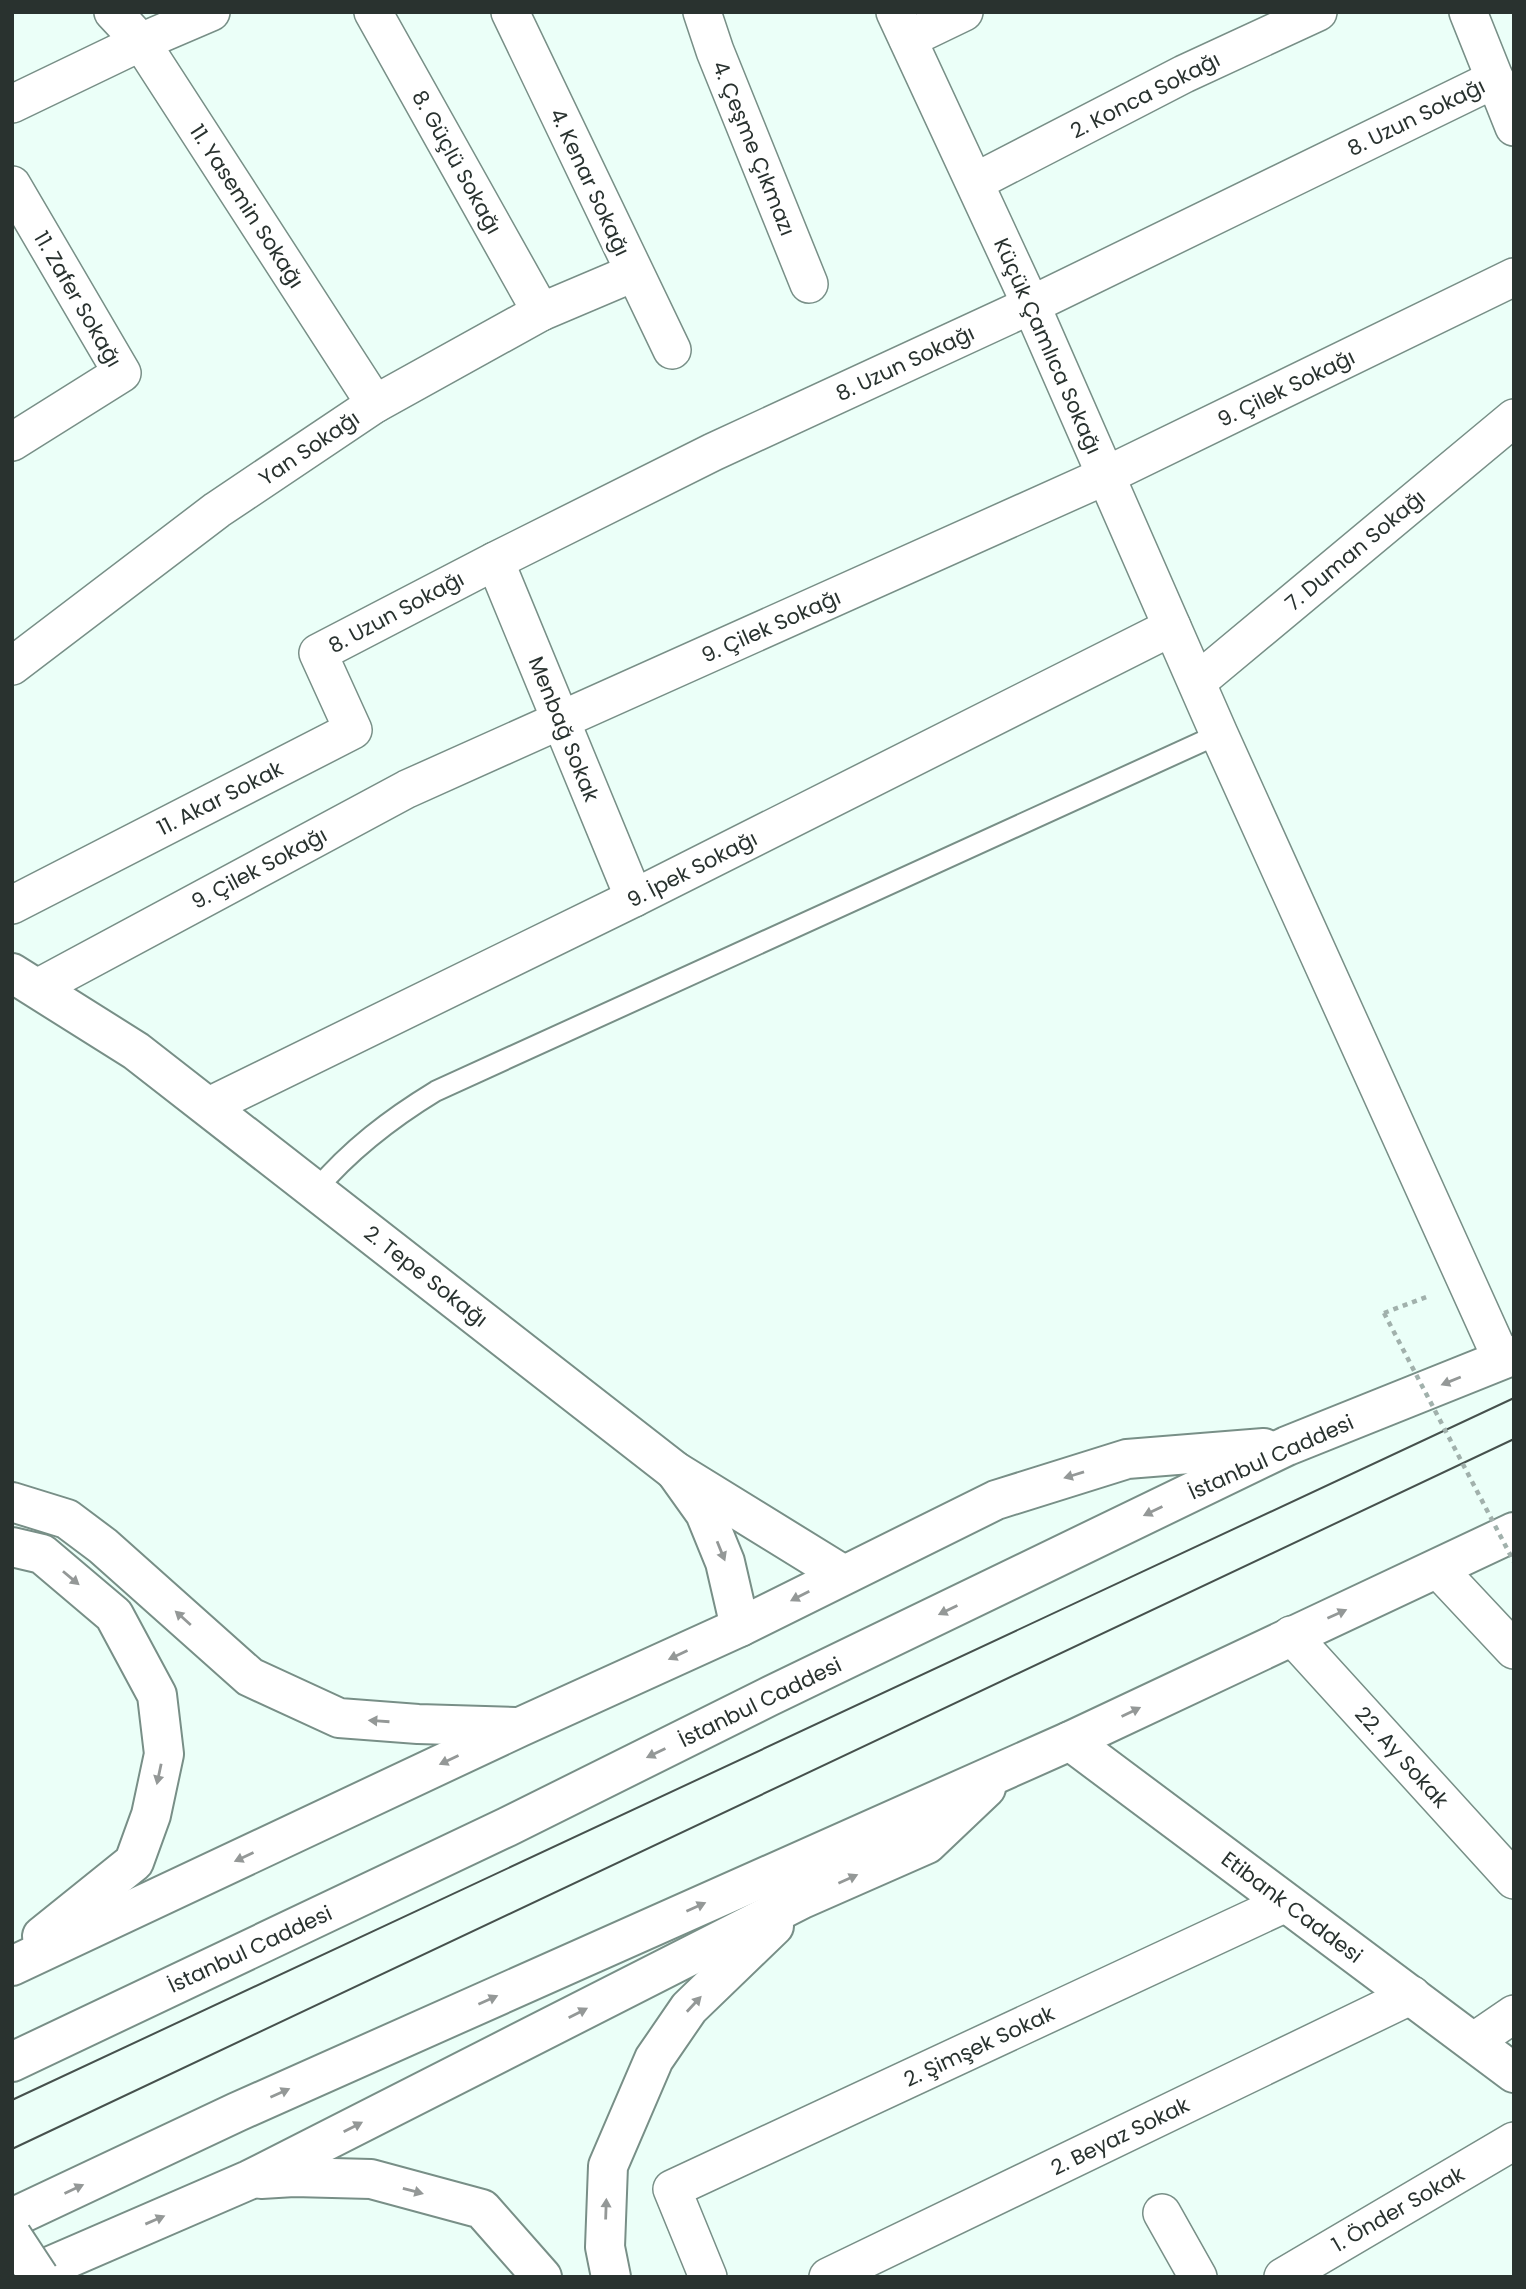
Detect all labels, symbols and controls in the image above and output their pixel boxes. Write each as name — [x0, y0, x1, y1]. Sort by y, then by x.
street label: 2. Konca Sokağı — [1065, 45, 1225, 145]
street label: 4. Çeşme Çıkmazı — [706, 56, 802, 240]
street label: 8. Uzun Sokağı — [1342, 71, 1490, 163]
street label: 8. Güçlü Sokağı — [405, 85, 509, 239]
street label: 4. Kenar Sokağı — [543, 103, 637, 261]
street label: 11. Yasemin Sokağı — [183, 118, 311, 294]
street label: 11. Zafer Sokağı — [27, 226, 129, 372]
street label: Küçük Çamlıca Sokağı — [987, 233, 1109, 459]
street label: 8. Uzun Sokağı — [831, 318, 979, 408]
street label: 9. Çilek Sokağı — [1213, 342, 1359, 434]
street label: Yan Sokağı — [253, 404, 365, 492]
street label: 7. Duman Sokağı — [1279, 483, 1431, 617]
street label: 8. Uzun Sokağı — [323, 564, 469, 660]
street label: 9. Çilek Sokağı — [697, 582, 845, 670]
street label: Menbağ Sokak — [522, 652, 606, 806]
street label: 11. Akar Sokak — [152, 754, 288, 842]
street label: 9. Çilek Sokağı — [186, 820, 332, 916]
street label: 9. İpek Sokağı — [622, 824, 762, 914]
street label: 2. Tepe Sokağı — [358, 1219, 494, 1333]
one-way arrow — [1440, 1375, 1461, 1386]
street label: İstanbul Caddesi — [1184, 1408, 1358, 1506]
one-way arrow — [1064, 1471, 1085, 1481]
one-way arrow — [1143, 1505, 1163, 1517]
one-way arrow — [715, 1540, 726, 1561]
one-way arrow — [61, 1571, 79, 1586]
one-way arrow — [789, 1590, 809, 1602]
one-way arrow — [938, 1604, 958, 1616]
one-way arrow — [1327, 1608, 1347, 1620]
one-way arrow — [174, 1610, 192, 1626]
one-way arrow — [668, 1649, 688, 1661]
street label: İstanbul Caddesi — [674, 1650, 846, 1754]
street label: 22. Ay Sokak — [1349, 1700, 1456, 1814]
one-way arrow — [1121, 1706, 1141, 1717]
one-way arrow — [367, 1715, 389, 1726]
one-way arrow — [646, 1748, 666, 1759]
one-way arrow — [439, 1755, 460, 1766]
one-way arrow — [154, 1763, 165, 1785]
street label: Etibank Caddesi — [1215, 1844, 1369, 1970]
one-way arrow — [234, 1851, 254, 1863]
one-way arrow — [837, 1873, 858, 1884]
street label: İstanbul Caddesi — [163, 1898, 337, 2000]
one-way arrow — [685, 1901, 706, 1912]
one-way arrow — [478, 1994, 498, 2006]
one-way arrow — [685, 1996, 701, 2013]
street label: 2. Şimşek Sokak — [899, 1998, 1059, 2094]
one-way arrow — [568, 2007, 588, 2018]
one-way arrow — [270, 2087, 290, 2099]
street label: 2. Beyaz Sokak — [1046, 2090, 1194, 2182]
one-way arrow — [343, 2121, 363, 2132]
street label: 1. Önder Sokak — [1326, 2159, 1470, 2259]
one-way arrow — [64, 2183, 84, 2195]
one-way arrow — [403, 2186, 424, 2196]
one-way arrow — [601, 2198, 612, 2220]
one-way arrow — [145, 2215, 166, 2226]

